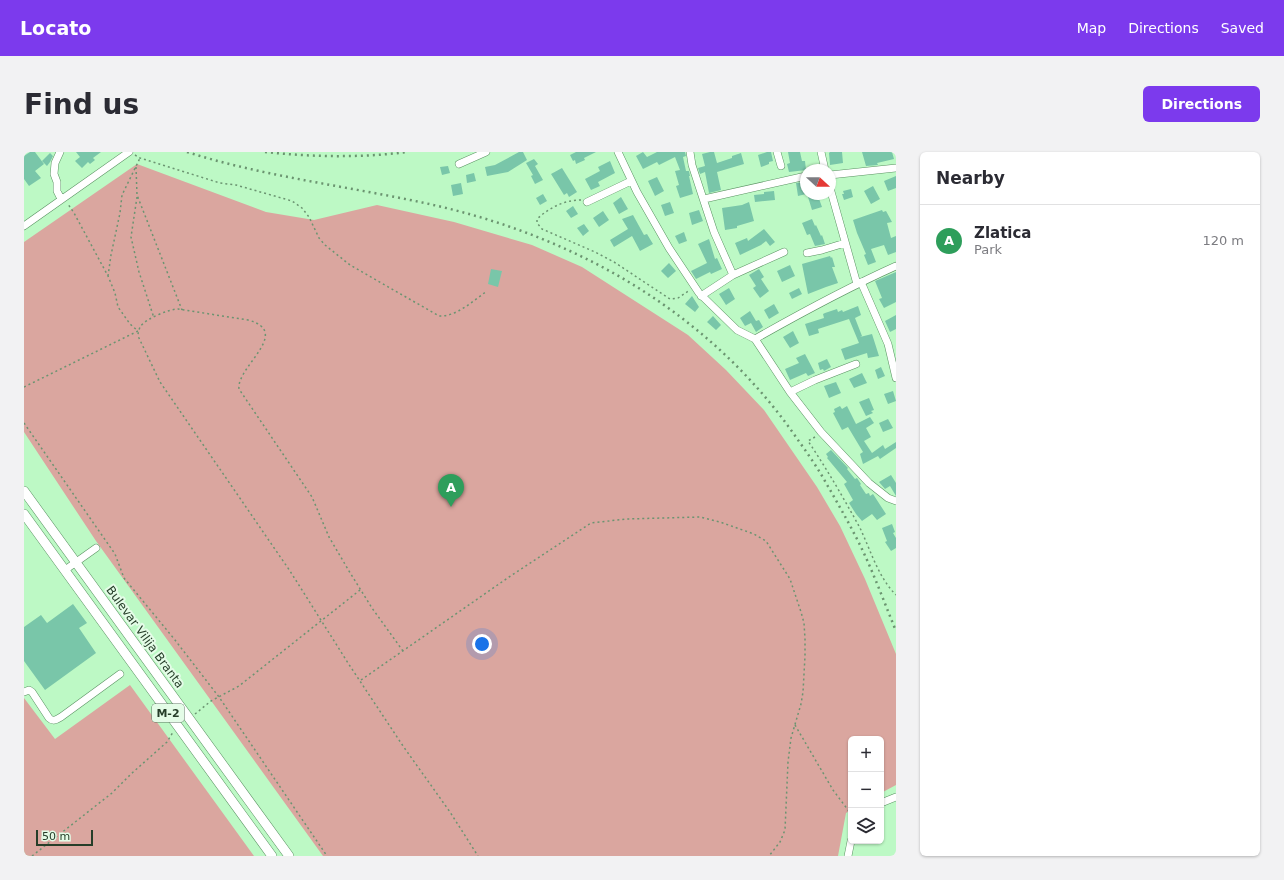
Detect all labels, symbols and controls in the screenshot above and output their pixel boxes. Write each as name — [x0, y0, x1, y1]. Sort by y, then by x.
text: Locato — [20, 17, 91, 39]
text: Map — [1077, 20, 1106, 36]
text: Directions — [1128, 20, 1199, 36]
text: Saved — [1221, 20, 1264, 36]
button: Directions — [1143, 86, 1260, 122]
text: Find us — [24, 88, 139, 121]
north arrow — [800, 164, 836, 200]
text: Nearby — [936, 168, 1005, 188]
text: Zlatica — [974, 224, 1031, 242]
text: A — [944, 233, 954, 248]
text: 120 m — [1202, 233, 1244, 248]
text: Park — [974, 242, 1002, 257]
pin: A — [438, 474, 464, 507]
street label: Bulevar Vilija Branta — [103, 583, 187, 691]
your location — [472, 634, 492, 654]
road number: M-2 — [152, 704, 184, 722]
map controls — [848, 736, 884, 844]
button: + — [848, 736, 884, 772]
button: − — [848, 772, 884, 808]
button: layers — [848, 808, 884, 844]
scale bar — [36, 828, 93, 847]
text: 50 m — [42, 830, 70, 843]

